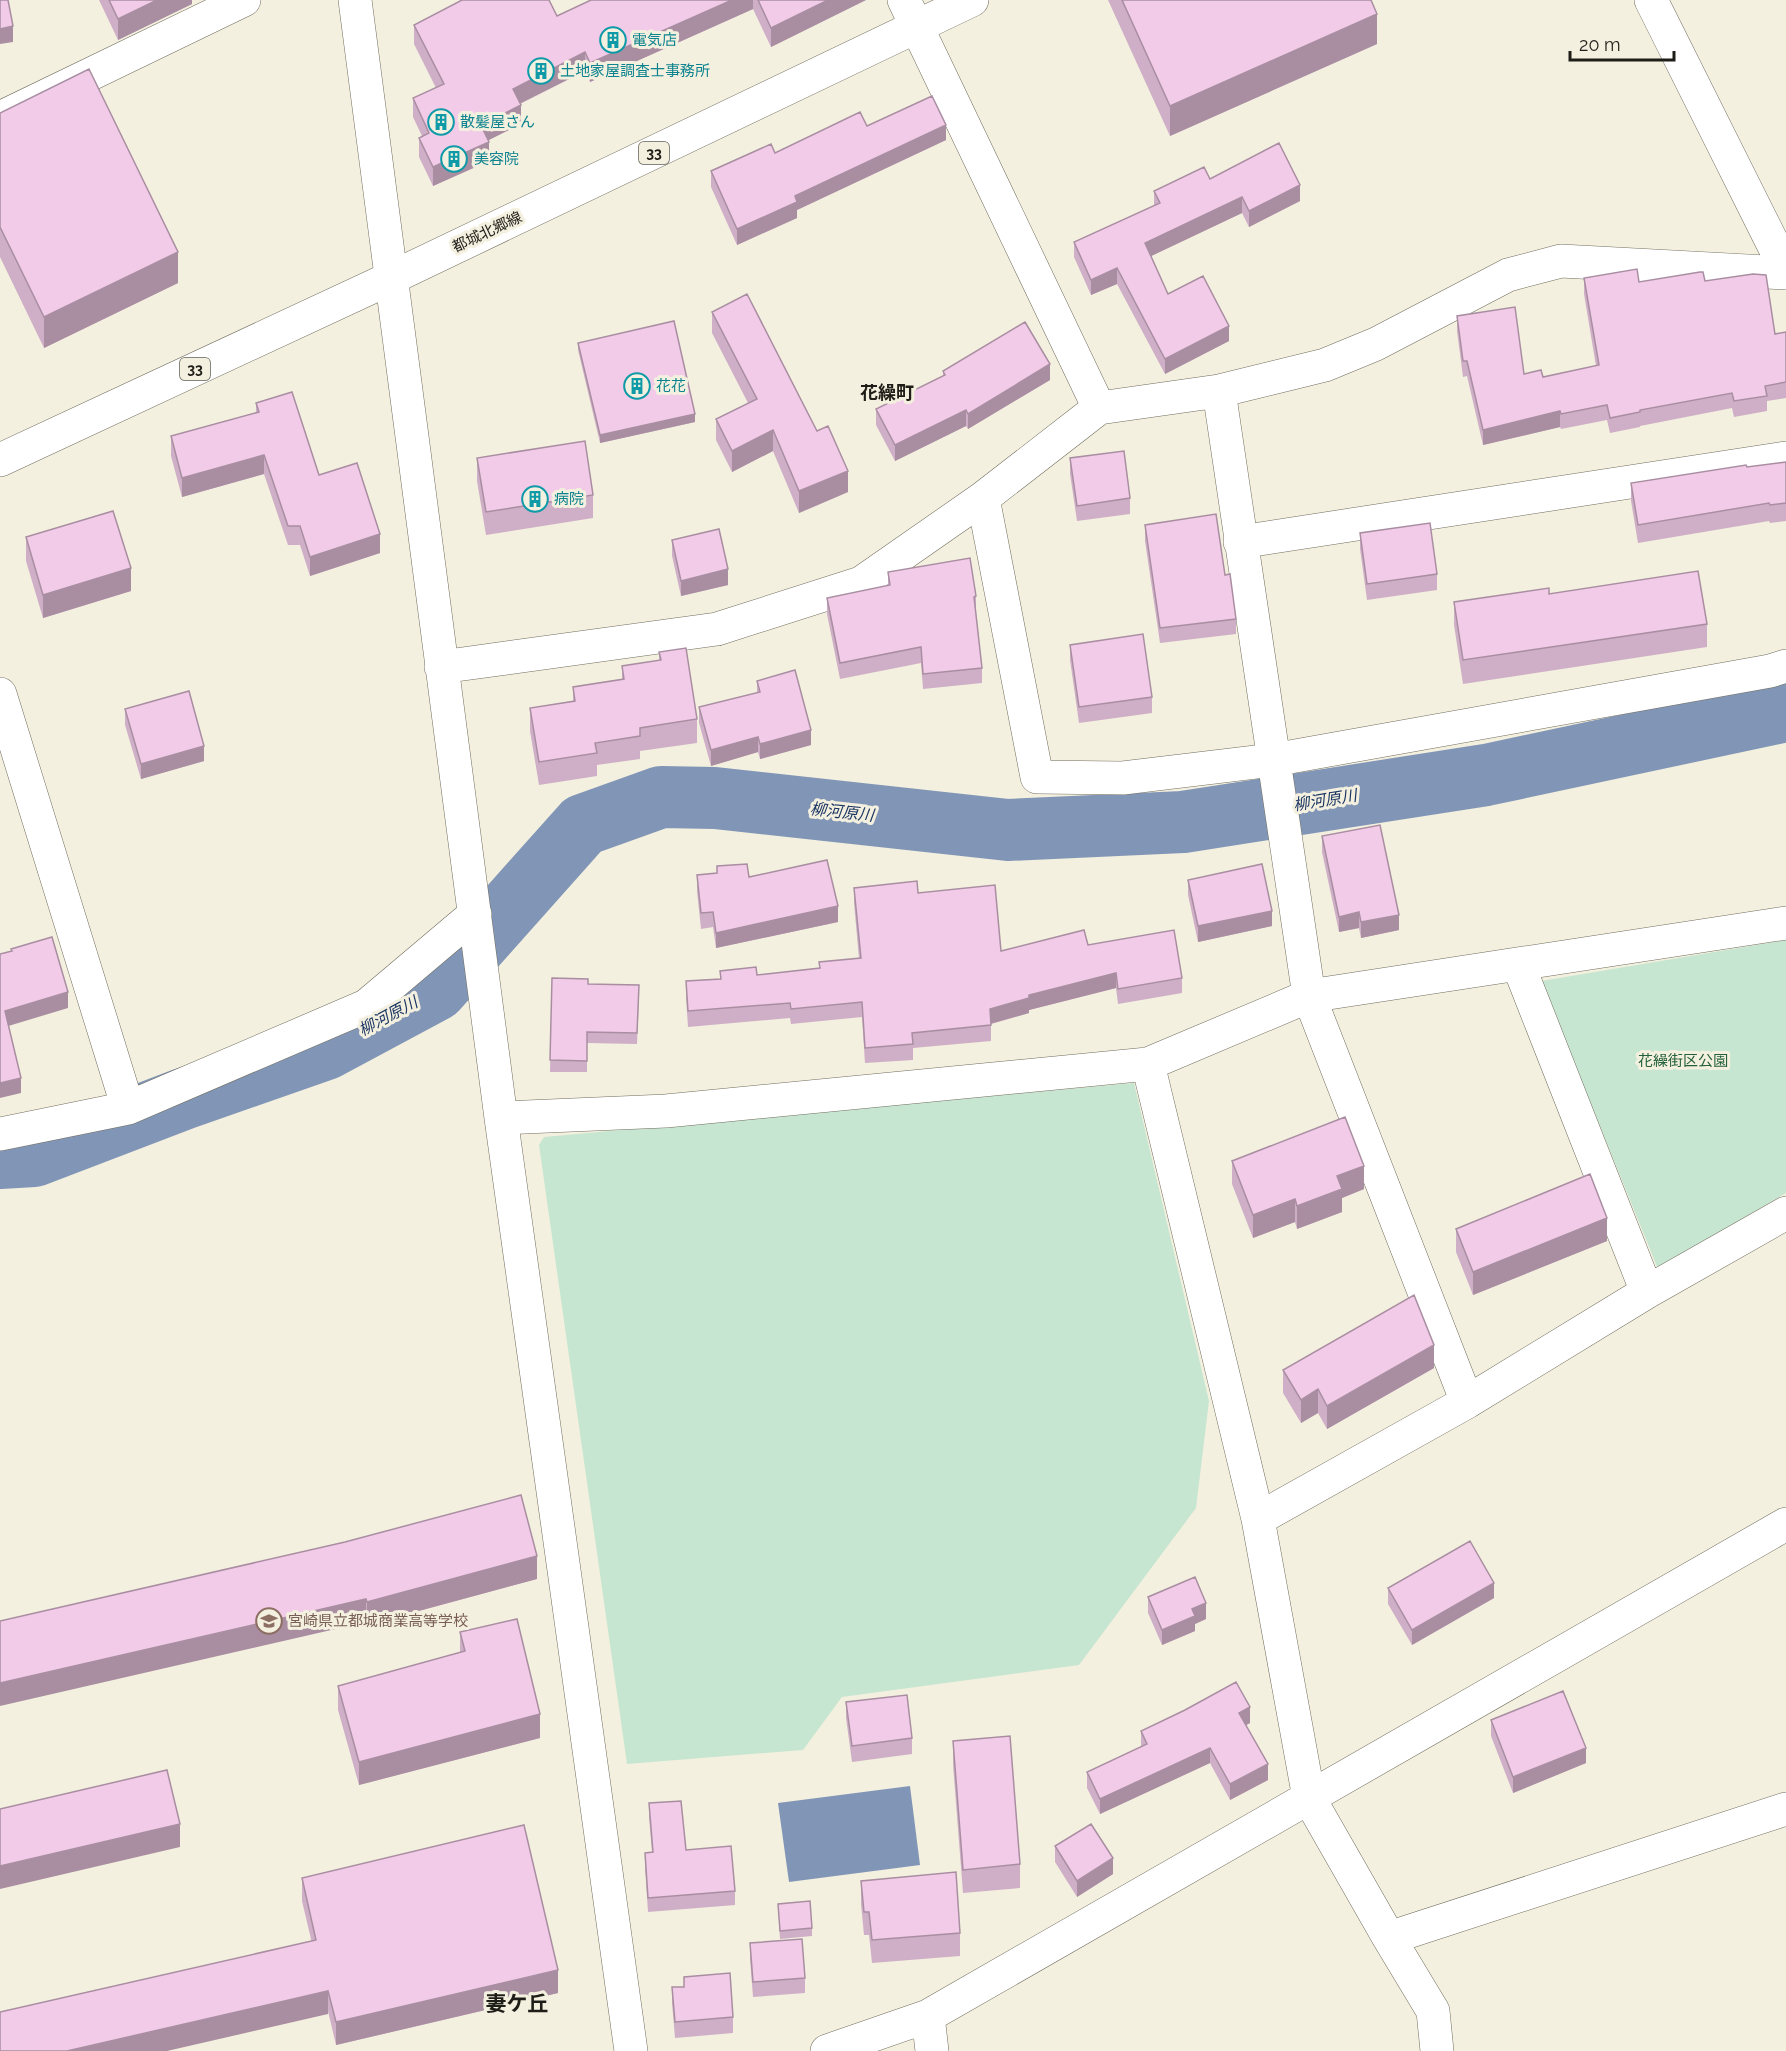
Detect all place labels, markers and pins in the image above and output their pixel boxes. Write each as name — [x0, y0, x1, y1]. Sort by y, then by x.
building icon: 電気店 — [598, 25, 628, 55]
place label: 電気店 — [632, 31, 677, 49]
building icon: 土地家屋調査士事務所 — [526, 56, 556, 86]
place label: 土地家屋調査士事務所 — [560, 62, 710, 80]
building icon: 散髪屋さん — [426, 107, 456, 137]
place label: 散髪屋さん — [460, 113, 535, 131]
building icon: 美容院 — [439, 144, 469, 174]
place label: 美容院 — [474, 150, 519, 168]
building icon: 花花 — [622, 371, 652, 401]
place label: 花花 — [656, 377, 686, 395]
building icon: 病院 — [520, 484, 550, 514]
place label: 病院 — [554, 490, 584, 508]
school or university icon: 宮崎県立都城商業高等学校 — [254, 1606, 284, 1636]
place label: 宮崎県立都城商業高等学校 — [288, 1612, 468, 1630]

